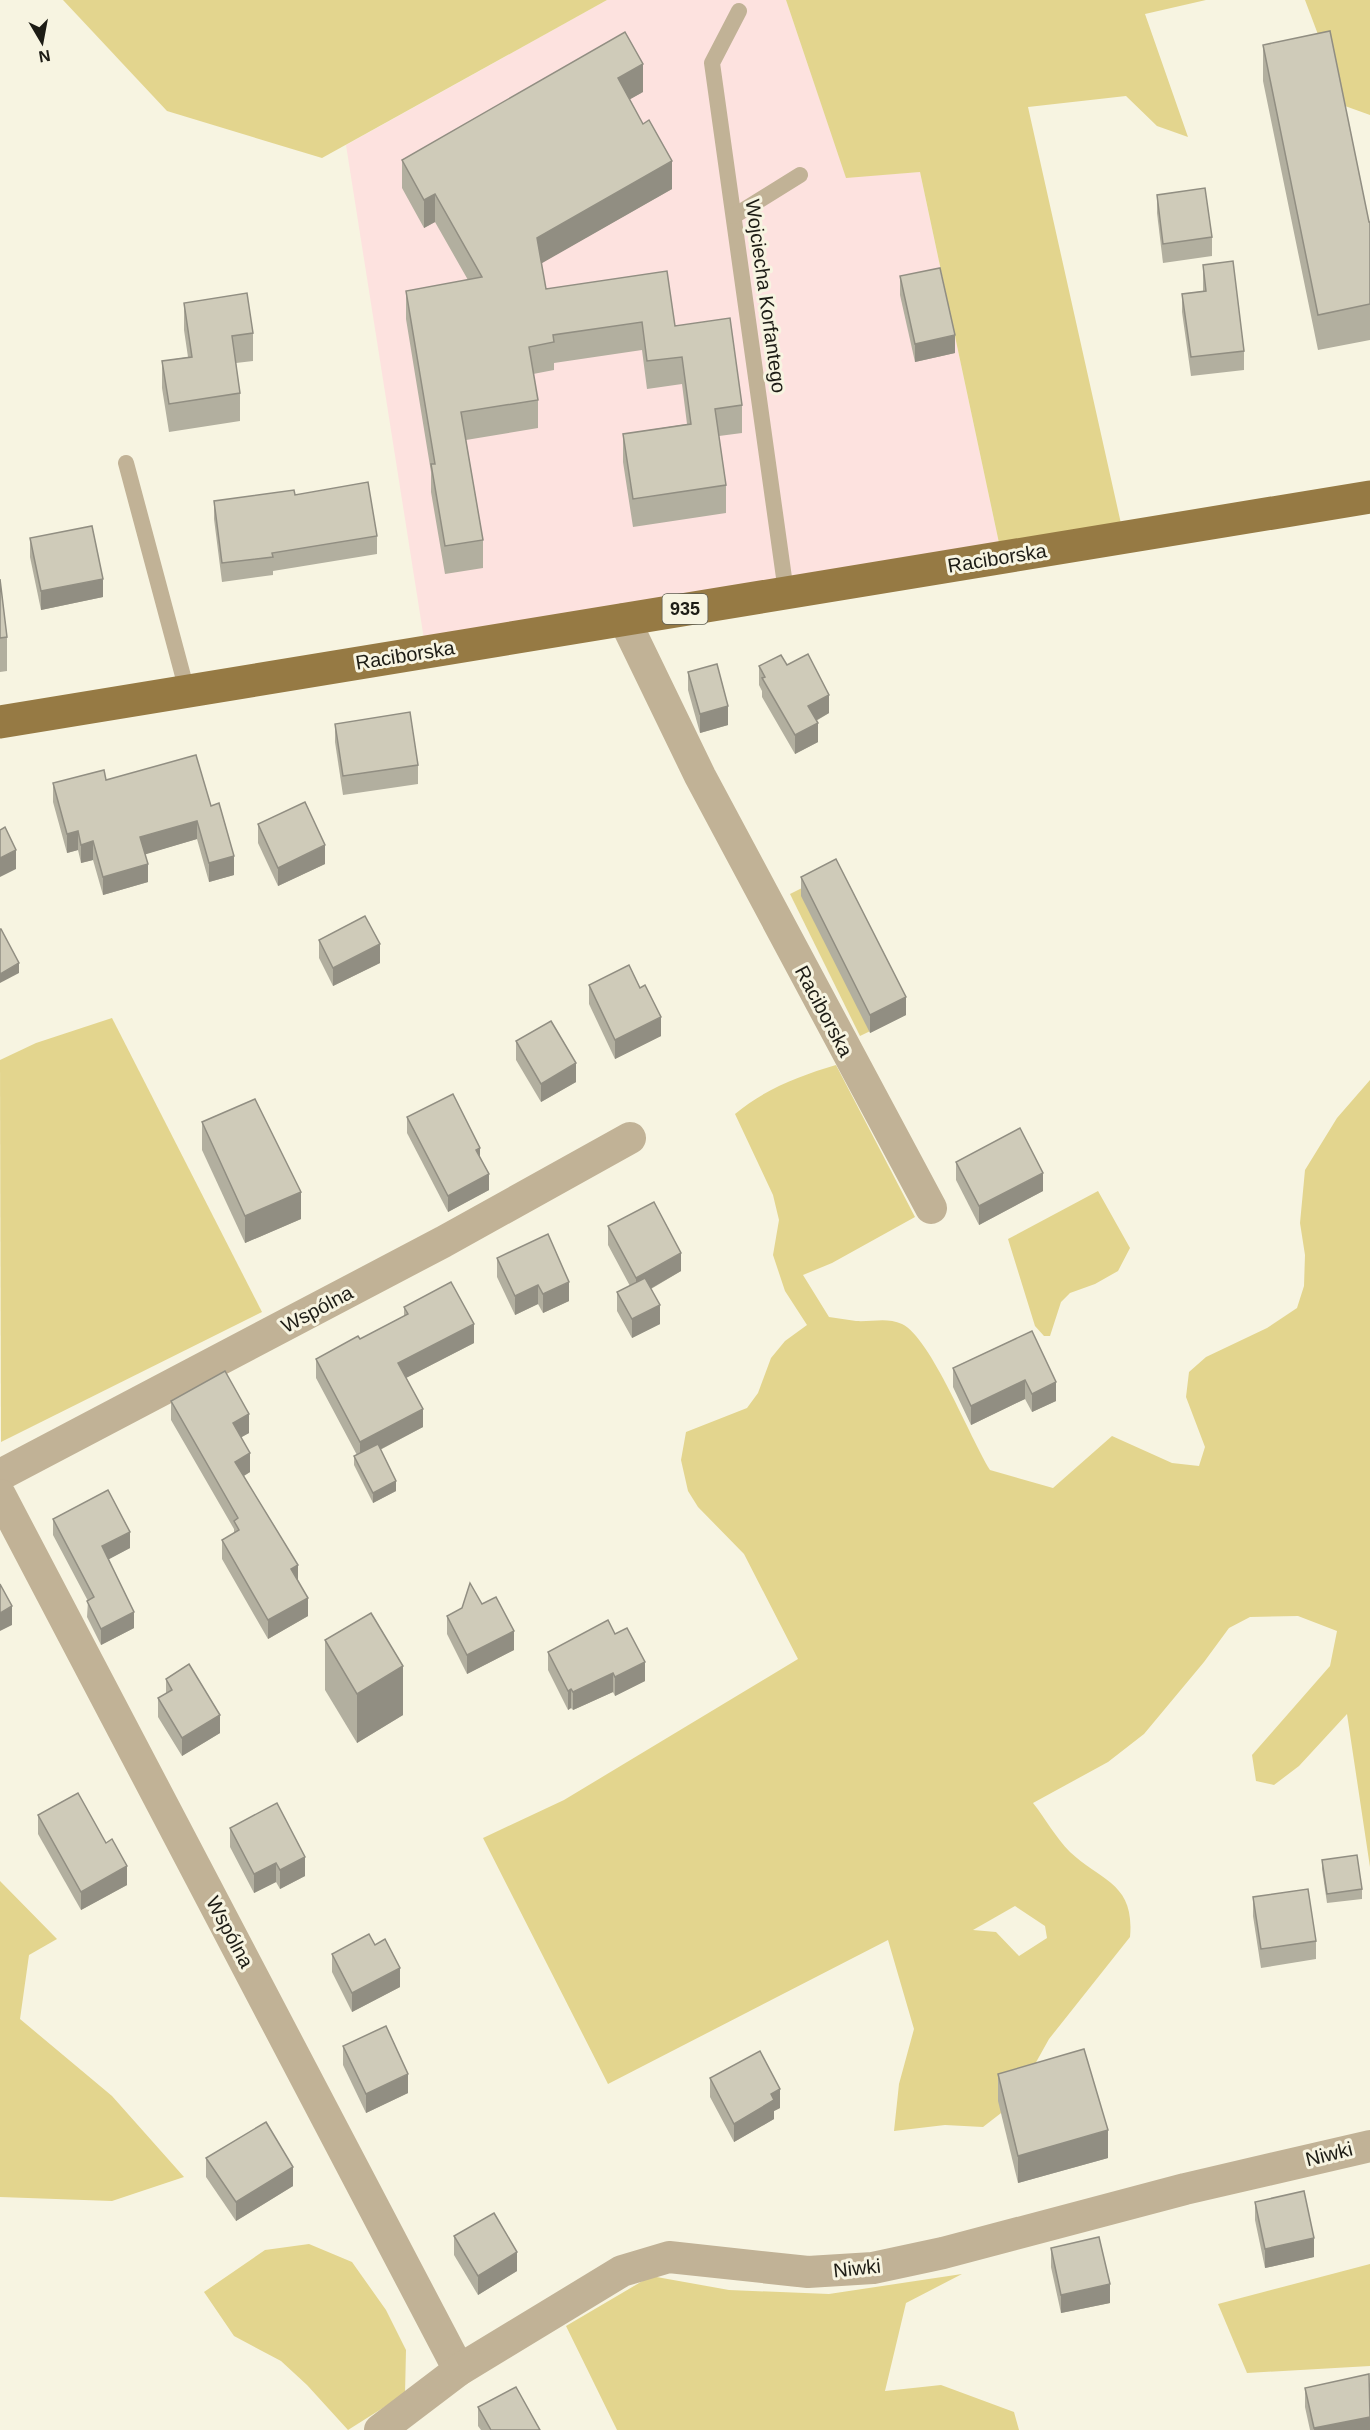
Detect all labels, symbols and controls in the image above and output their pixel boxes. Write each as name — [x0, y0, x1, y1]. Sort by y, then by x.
north arrow — [12, 12, 72, 72]
text: N — [37, 47, 52, 66]
street label: Wojciecha Korfantego — [742, 198, 790, 394]
street label: Raciborska — [946, 539, 1049, 577]
road number: 935 — [662, 594, 708, 624]
street label: Raciborska — [354, 636, 457, 674]
street label: Raciborska — [791, 962, 858, 1061]
street label: Wspólna — [277, 1281, 357, 1337]
street label: Wspólna — [202, 1892, 258, 1972]
street label: Niwki — [1303, 2138, 1355, 2170]
street label: Niwki — [832, 2255, 882, 2281]

